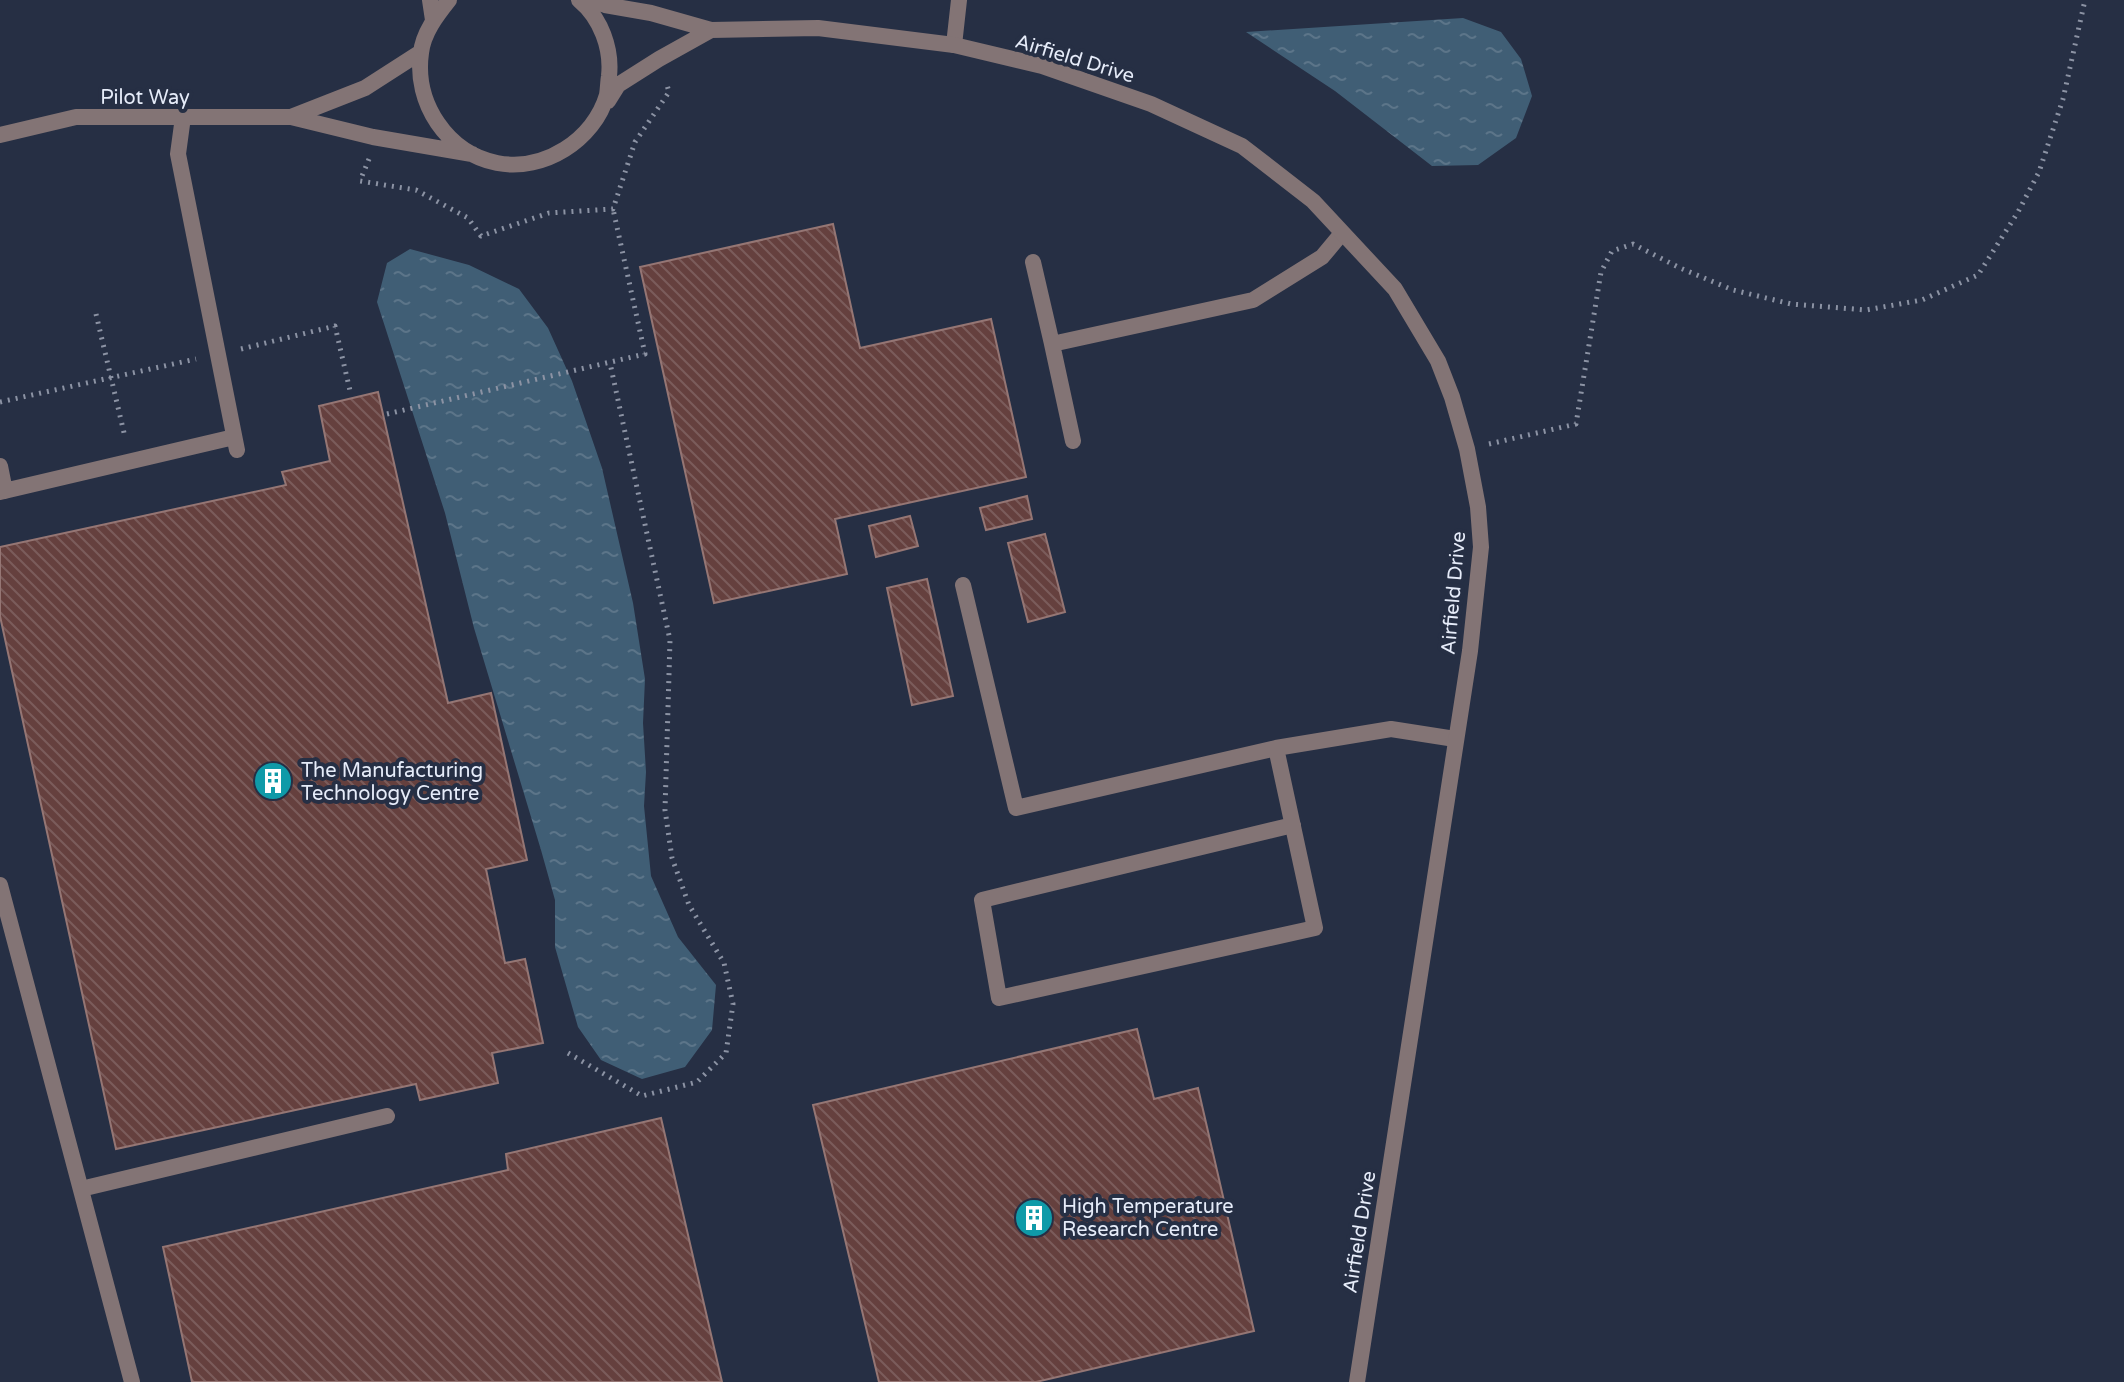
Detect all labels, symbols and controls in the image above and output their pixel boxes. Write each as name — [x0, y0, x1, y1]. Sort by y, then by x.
street label: Airfield Drive — [1012, 29, 1137, 88]
street label: Pilot Way — [100, 86, 190, 110]
street label: Airfield Drive — [1437, 531, 1471, 656]
place label: The Manufacturing Technology Centre — [301, 759, 483, 806]
building icon: The Manufacturing Technology Centre — [252, 760, 294, 802]
street label: Airfield Drive — [1338, 1169, 1382, 1295]
place label: High Temperature Research Centre — [1062, 1195, 1234, 1242]
building icon: High Temperature Research Centre — [1013, 1197, 1055, 1239]

